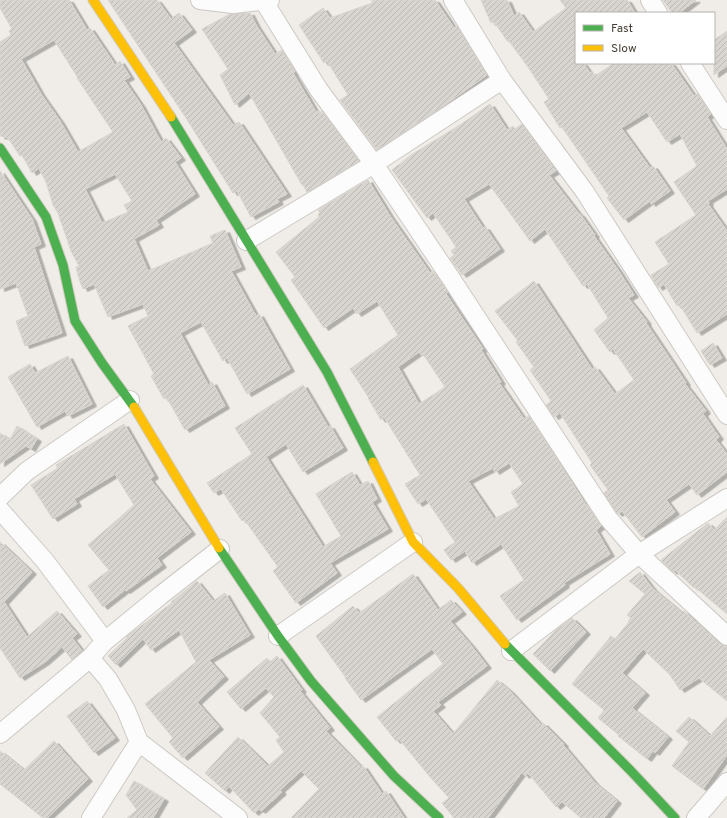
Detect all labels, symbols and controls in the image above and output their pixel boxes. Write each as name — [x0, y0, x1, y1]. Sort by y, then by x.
legend — [575, 12, 715, 64]
text: Fast — [611, 21, 633, 37]
text: Slow — [611, 41, 637, 57]

